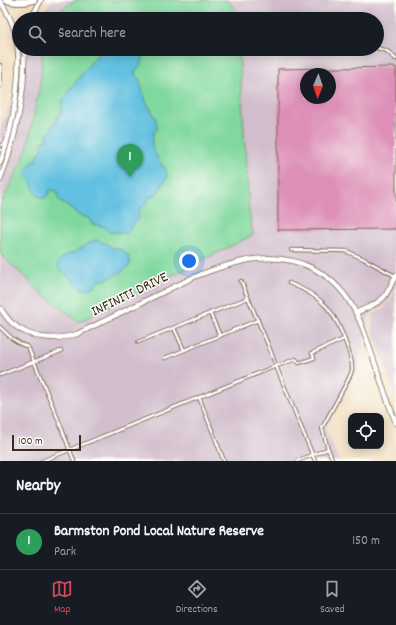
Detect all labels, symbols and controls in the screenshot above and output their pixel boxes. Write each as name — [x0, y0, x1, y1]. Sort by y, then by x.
search box — [12, 12, 384, 56]
icon: search — [26, 23, 48, 45]
text: Search here — [58, 23, 126, 45]
north arrow — [300, 68, 336, 104]
pin: 1 — [117, 144, 143, 177]
your location — [179, 251, 199, 271]
street label: INFINITI DRIVE — [88, 267, 172, 323]
map controls — [348, 413, 384, 449]
button: locate — [348, 413, 384, 449]
scale bar — [12, 433, 81, 452]
text: 100 m — [18, 434, 42, 450]
text: Nearby — [16, 475, 60, 499]
text: Barmston Pond Local Nature Reserve — [54, 521, 264, 543]
text: 1 — [28, 532, 30, 551]
text: 150 m — [352, 532, 380, 551]
text: Park — [54, 543, 76, 562]
tab: Map — [51, 578, 73, 618]
tab: Directions — [176, 578, 218, 618]
tab: Saved — [320, 578, 345, 618]

